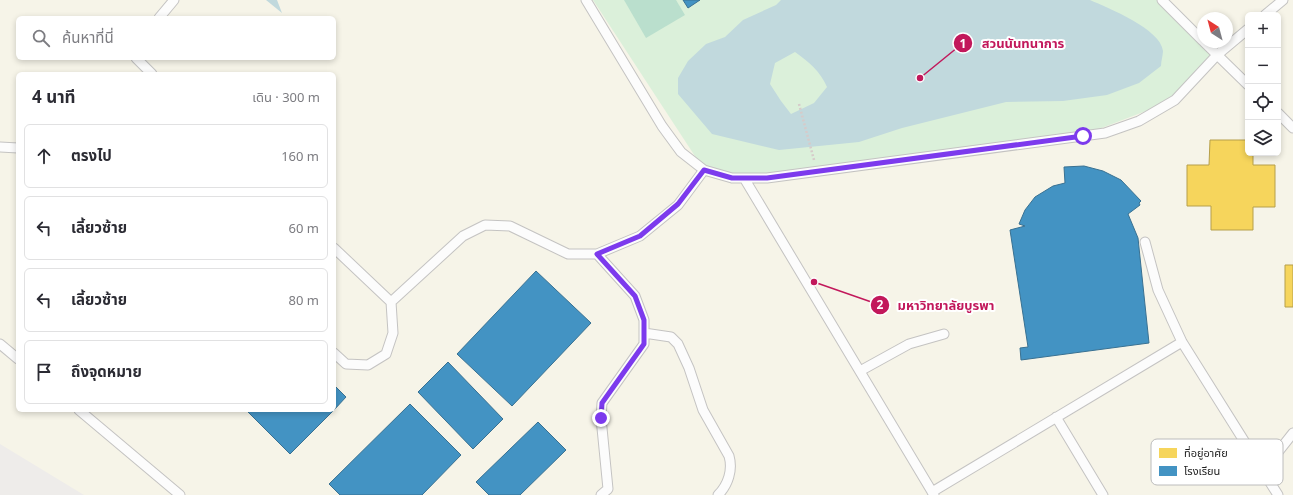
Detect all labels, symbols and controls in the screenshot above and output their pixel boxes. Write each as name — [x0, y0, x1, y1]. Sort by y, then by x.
north arrow — [1197, 12, 1233, 48]
map controls — [1245, 12, 1281, 156]
button: + — [1245, 12, 1281, 48]
search box — [16, 16, 336, 60]
icon: search — [30, 27, 52, 49]
text: ค้นหาที่นี่ — [62, 27, 114, 47]
callout: สวนนันทนาการ — [953, 31, 1072, 56]
text: สวนนันทนาการ — [982, 34, 1065, 52]
text: 1 — [960, 35, 966, 52]
button: − — [1245, 48, 1281, 84]
button: locate — [1245, 84, 1281, 120]
text: 4 นาที — [32, 85, 75, 108]
text: เดิน · 300 m — [252, 88, 320, 106]
button: layers — [1245, 120, 1281, 156]
route start — [1074, 127, 1092, 145]
icon: ahead — [33, 145, 55, 167]
text: ตรงไป — [71, 145, 112, 165]
text: 160 m — [281, 147, 319, 165]
icon: left — [33, 217, 55, 239]
text: เลี้ยวซ้าย — [71, 217, 127, 237]
text: 60 m — [289, 219, 319, 237]
icon: left — [33, 289, 55, 311]
text: เลี้ยวซ้าย — [71, 289, 127, 309]
text: 80 m — [289, 291, 319, 309]
callout: มหาวิทยาลัยบูรพา — [870, 292, 1003, 317]
text: 2 — [877, 296, 884, 313]
text: มหาวิทยาลัยบูรพา — [898, 296, 994, 314]
icon: arrive — [33, 361, 55, 383]
text: ถึงจุดหมาย — [71, 361, 142, 381]
route end — [592, 409, 610, 427]
legend — [1151, 439, 1283, 485]
text: ที่อยู่อาศัย — [1184, 445, 1228, 460]
text: โรงเรียน — [1184, 463, 1220, 478]

